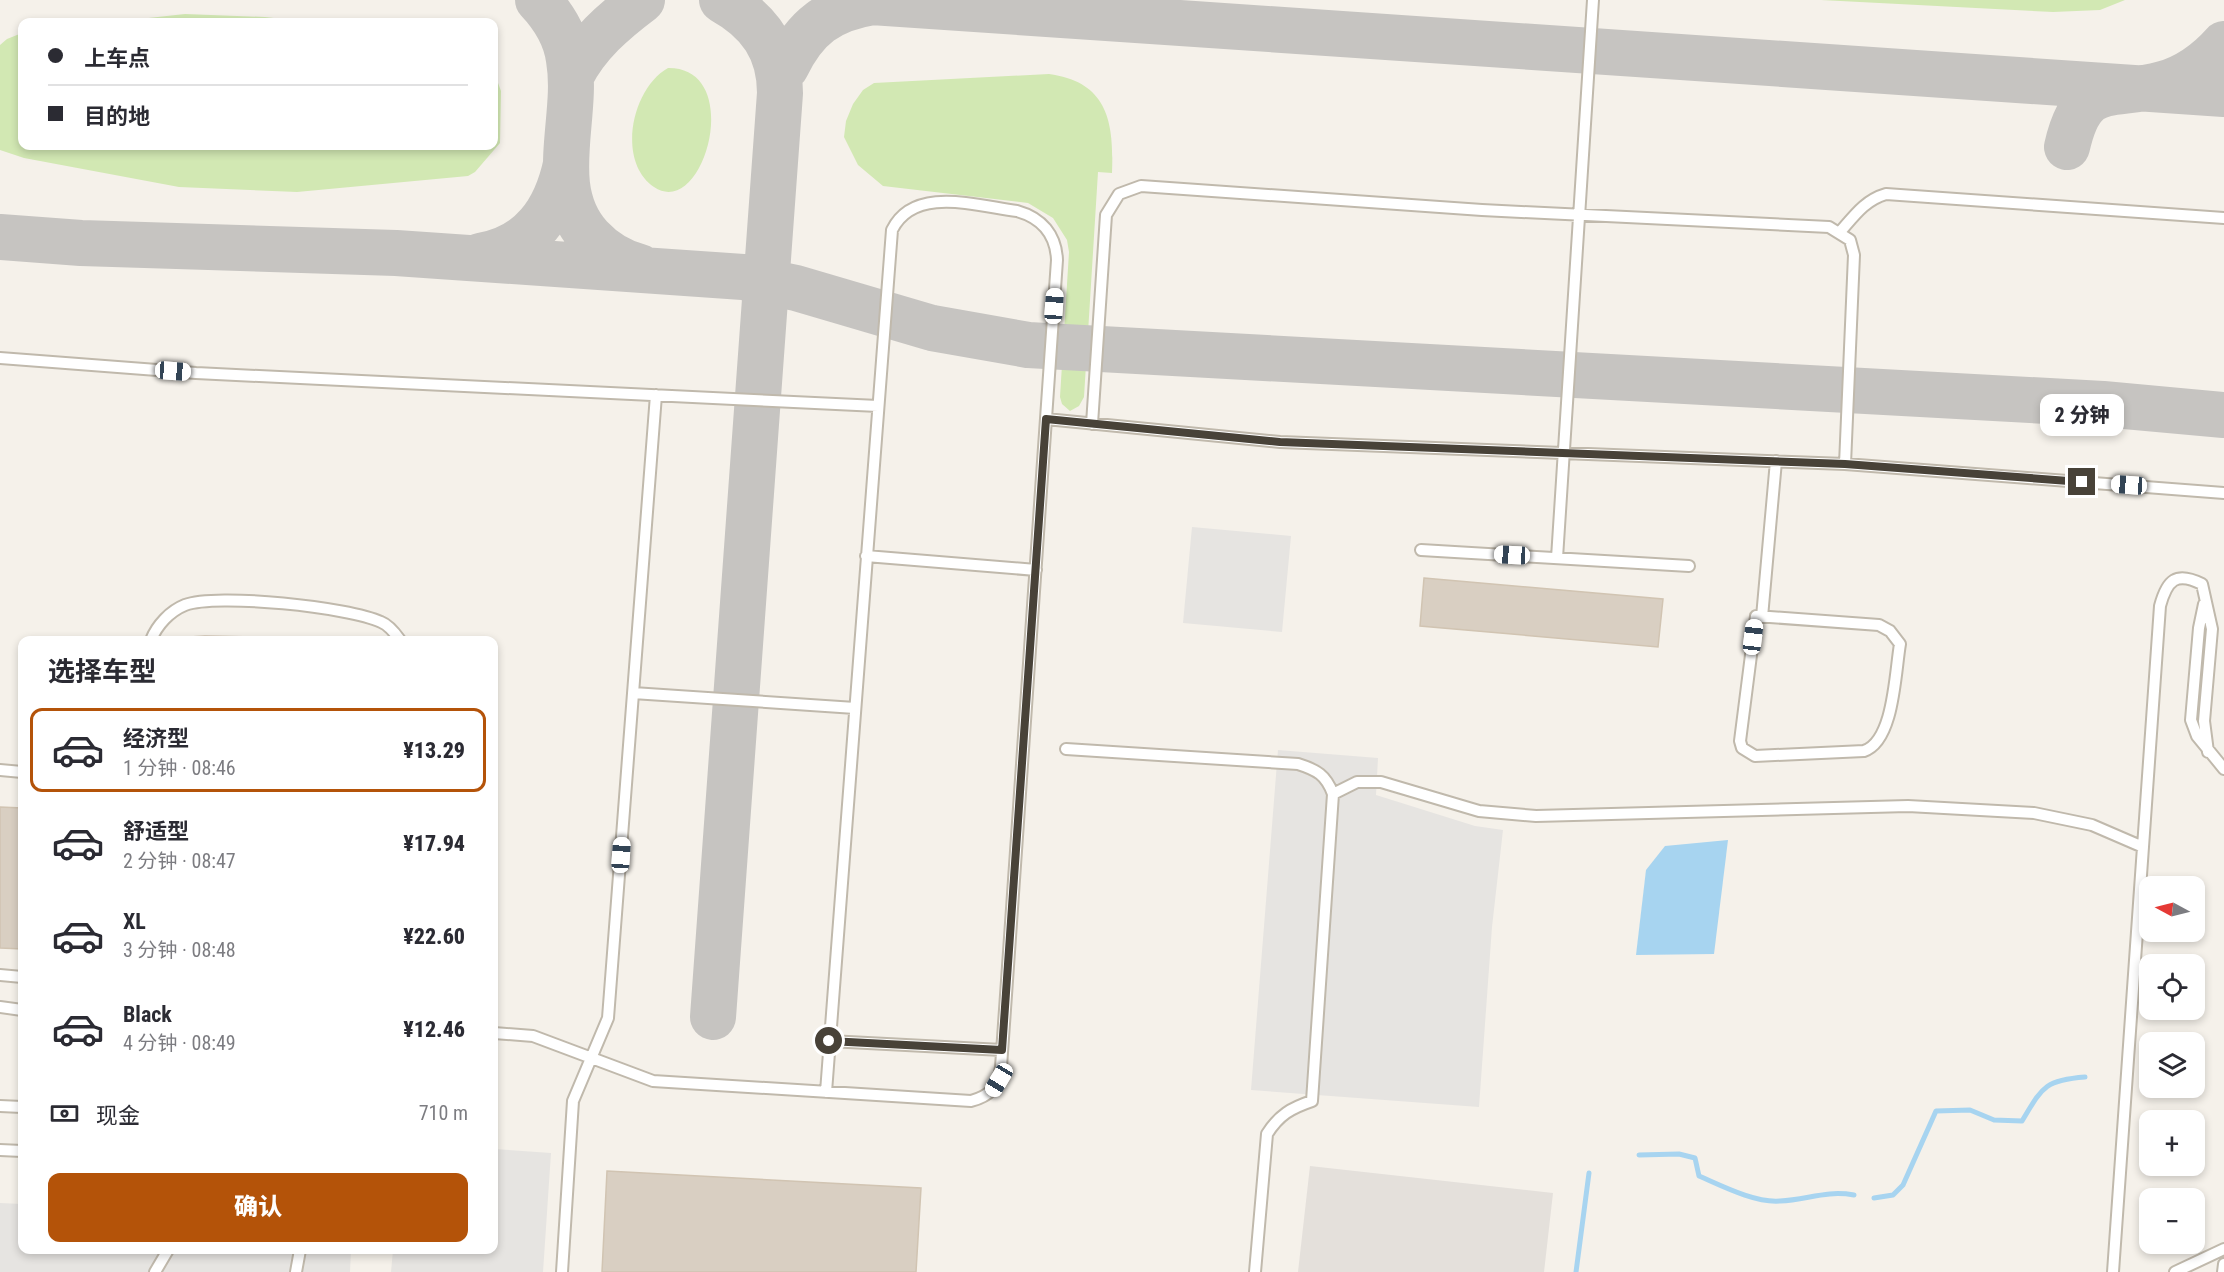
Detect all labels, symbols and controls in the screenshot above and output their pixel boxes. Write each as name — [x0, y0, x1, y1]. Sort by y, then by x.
text: 上车点 — [84, 46, 150, 71]
text: 目的地 — [84, 104, 150, 129]
car — [1044, 287, 1064, 325]
car — [154, 361, 192, 381]
callout: 2 分钟 — [2040, 395, 2124, 437]
text: 2 分钟 — [2055, 403, 2109, 427]
route end — [2068, 468, 2095, 495]
car — [2110, 475, 2148, 495]
car — [1494, 545, 1530, 565]
car — [1742, 618, 1764, 656]
text: 选择车型 — [48, 656, 156, 688]
icon: car — [51, 723, 105, 777]
text: 经济型 — [123, 726, 189, 751]
text: ¥13.29 — [403, 738, 465, 763]
text: 1 分钟 · 08:46 — [123, 756, 236, 780]
icon: car — [51, 816, 105, 870]
text: 舒适型 — [123, 819, 189, 844]
text: ¥17.94 — [403, 831, 465, 856]
car — [611, 836, 631, 874]
text: 2 分钟 · 08:47 — [123, 849, 236, 873]
north arrow — [2139, 876, 2205, 942]
map controls — [2139, 876, 2205, 1254]
icon: car — [51, 909, 105, 963]
text: XL — [123, 909, 146, 934]
text: ¥22.60 — [403, 924, 465, 949]
text: 3 分钟 · 08:48 — [123, 938, 236, 962]
button: locate — [2139, 954, 2205, 1020]
icon: car — [51, 1002, 105, 1056]
text: Black — [123, 1002, 172, 1027]
text: ¥12.46 — [403, 1017, 465, 1042]
route start — [815, 1027, 842, 1054]
text: 4 分钟 · 08:49 — [123, 1031, 236, 1055]
button: layers — [2139, 1032, 2205, 1098]
car — [982, 1060, 1016, 1100]
icon: cash — [48, 1097, 81, 1130]
text: 710 m — [419, 1101, 468, 1125]
text: 现金 — [96, 1103, 140, 1128]
button: + — [2139, 1110, 2205, 1176]
button: 确认 — [48, 1173, 468, 1242]
button: − — [2139, 1188, 2205, 1254]

